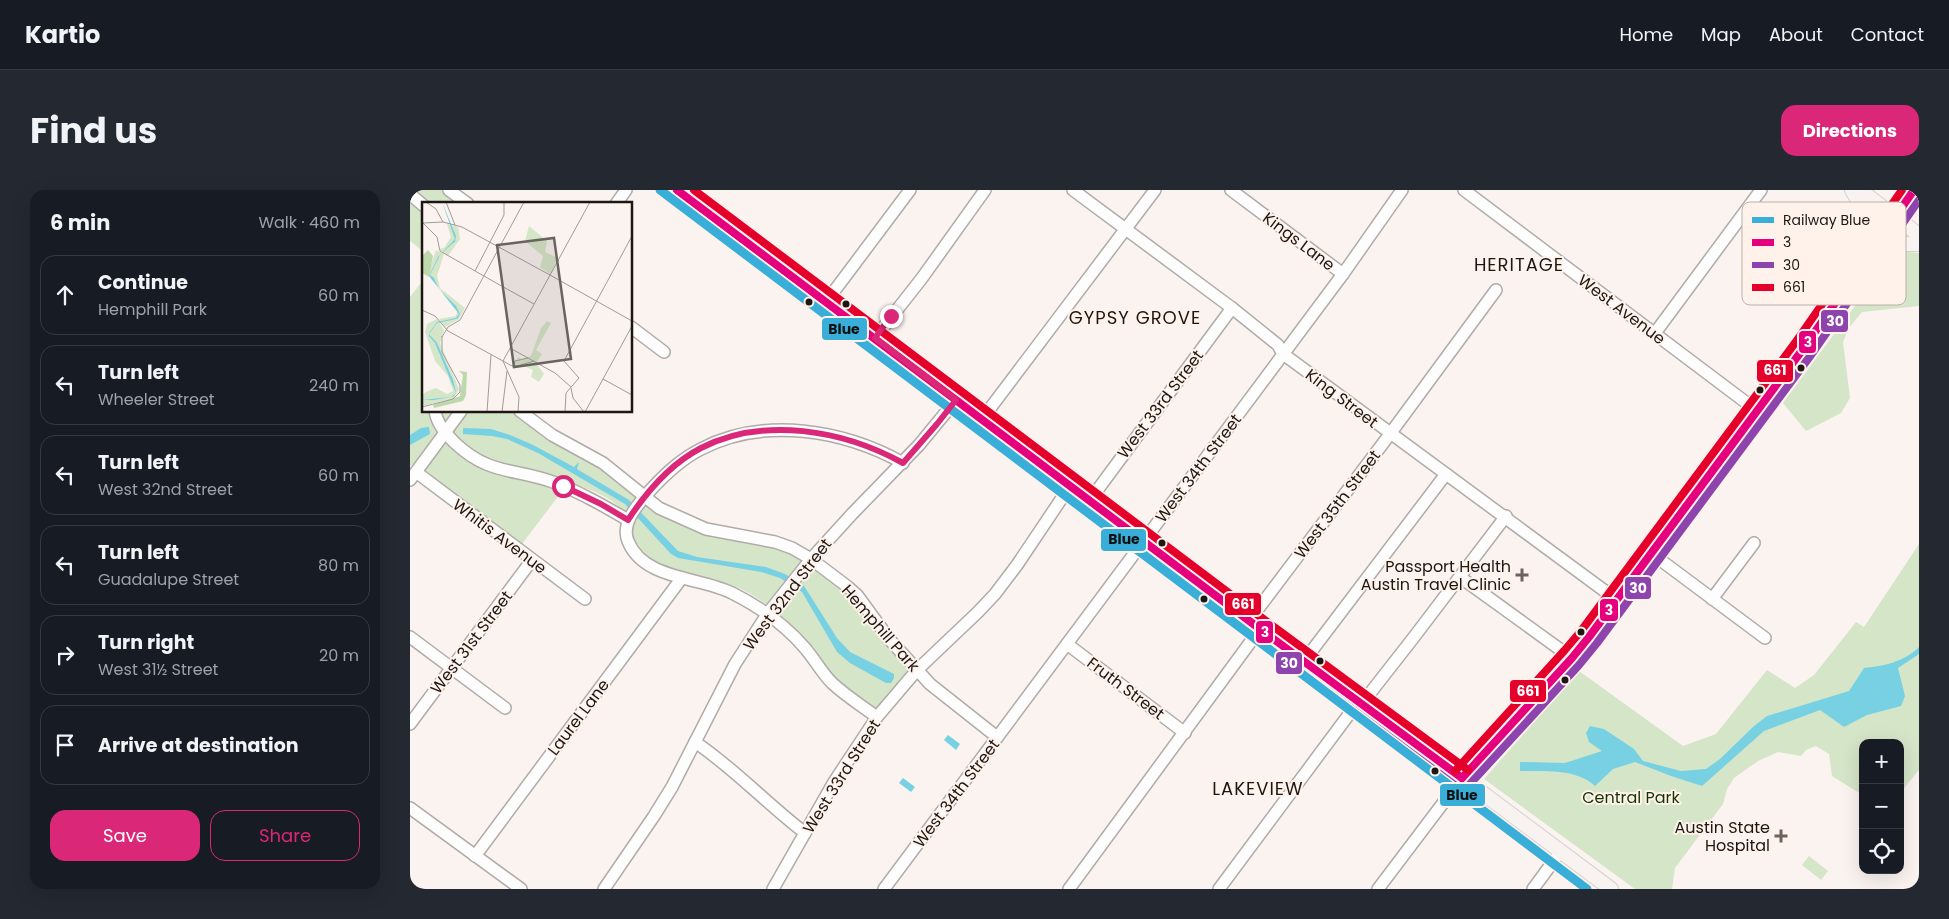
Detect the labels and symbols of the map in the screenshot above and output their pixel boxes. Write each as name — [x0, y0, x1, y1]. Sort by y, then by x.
inset map — [422, 202, 632, 412]
legend — [1742, 202, 1906, 305]
street label: Kings Lane — [1258, 207, 1340, 276]
text: Railway Blue — [1783, 210, 1870, 230]
text: 3 — [1783, 232, 1791, 252]
district label: HERITAGE — [1474, 252, 1564, 277]
text: 30 — [1783, 255, 1800, 275]
street label: West Avenue — [1573, 269, 1670, 350]
text: 661 — [1783, 277, 1805, 297]
unlabelled marker — [804, 297, 814, 307]
unlabelled marker — [841, 299, 851, 309]
route end — [880, 305, 903, 328]
district label: GYPSY GROVE — [1069, 305, 1201, 330]
line badge: 30 — [1820, 309, 1849, 333]
text: 30 — [1826, 311, 1844, 331]
line badge: Blue — [821, 317, 868, 341]
text: Blue — [828, 319, 860, 339]
line badge: 3 — [1798, 330, 1817, 354]
text: 3 — [1804, 332, 1812, 352]
street label: West 33rd Street — [1112, 345, 1209, 463]
line badge: 661 — [1756, 359, 1794, 383]
text: 661 — [1763, 360, 1787, 380]
street label: King Street — [1301, 363, 1383, 433]
unlabelled marker — [1796, 363, 1806, 373]
unlabelled marker — [1755, 385, 1765, 395]
street label: West 34th Street — [1150, 409, 1247, 527]
street label: West 35th Street — [1289, 445, 1386, 563]
route start — [552, 475, 575, 498]
street label: Whitis Avenue — [448, 493, 552, 579]
line badge: Blue — [1100, 528, 1147, 552]
text: Blue — [1108, 529, 1140, 549]
street label: West 32nd Street — [738, 533, 837, 655]
unlabelled marker — [1157, 538, 1167, 548]
place label: Passport Health Austin Travel Clinic — [1361, 555, 1511, 596]
marker: Passport Health Austin Travel Clinic — [1515, 568, 1529, 582]
line badge: 30 — [1624, 576, 1652, 600]
text: 30 — [1629, 578, 1647, 598]
street label: Hemphill Park — [836, 580, 926, 678]
street label: West 31st Street — [425, 586, 518, 699]
line badge: 661 — [1224, 592, 1262, 616]
unlabelled marker — [1199, 594, 1209, 604]
text: 661 — [1231, 594, 1255, 614]
line badge: 3 — [1599, 598, 1619, 622]
text: 3 — [1605, 600, 1613, 620]
line badge: 3 — [1255, 620, 1274, 644]
text: 3 — [1261, 622, 1269, 642]
unlabelled marker — [1576, 627, 1586, 637]
line badge: 30 — [1275, 651, 1303, 675]
street label: Fruth Street — [1082, 652, 1169, 725]
text: 30 — [1280, 653, 1298, 673]
unlabelled marker — [1315, 656, 1325, 666]
street label: Laurel Lane — [542, 674, 615, 760]
unlabelled marker — [1560, 675, 1570, 685]
line badge: 661 — [1509, 679, 1547, 703]
text: 661 — [1516, 681, 1540, 701]
street label: West 33rd Street — [797, 715, 886, 838]
street label: West 34th Street — [908, 734, 1005, 852]
unlabelled marker — [1430, 766, 1440, 776]
district label: LAKEVIEW — [1212, 776, 1304, 801]
line badge: Blue — [1439, 783, 1486, 807]
text: Blue — [1446, 785, 1478, 805]
park label: Central Park — [1582, 786, 1681, 809]
place label: Austin State Hospital — [1675, 816, 1770, 857]
marker: Austin State Hospital — [1774, 829, 1788, 843]

